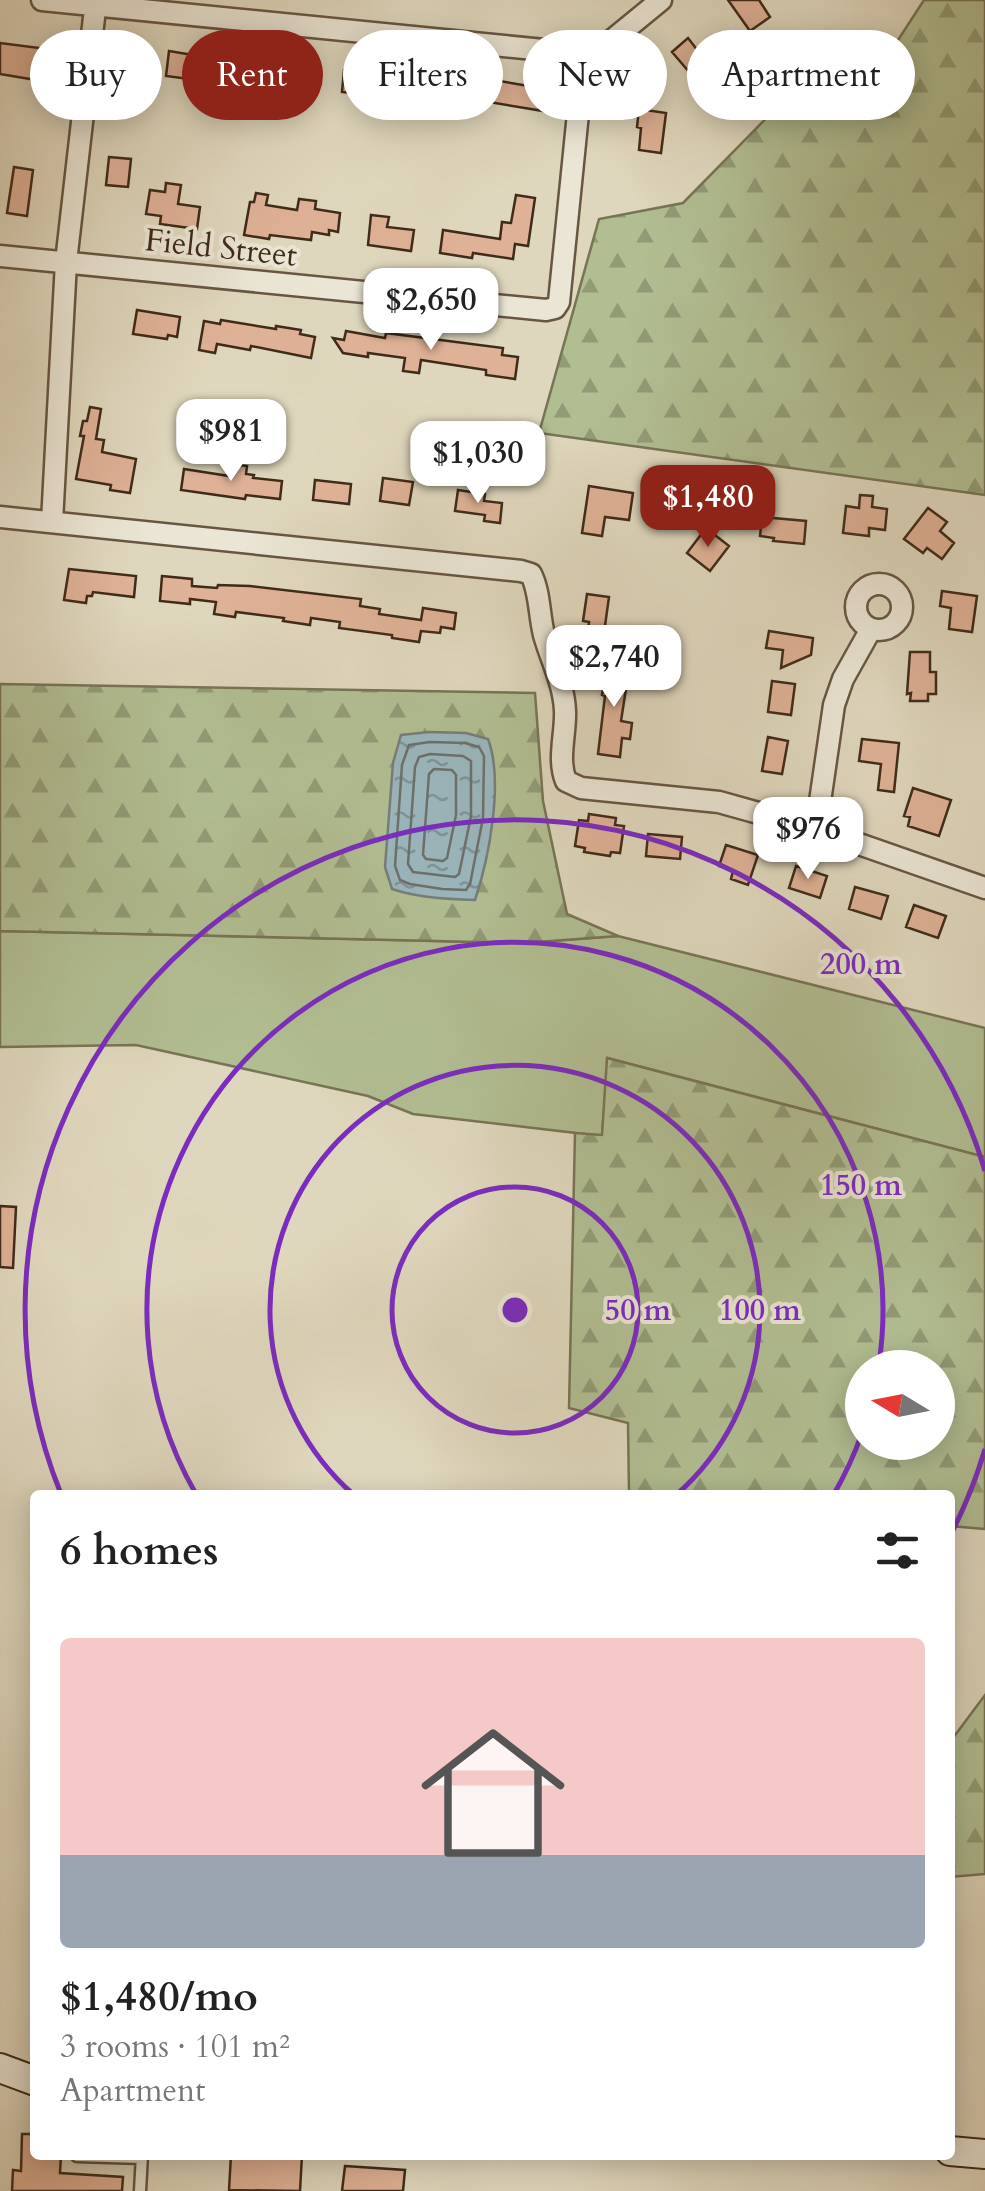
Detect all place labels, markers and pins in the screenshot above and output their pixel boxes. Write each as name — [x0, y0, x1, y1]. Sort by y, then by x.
pin: $2,650 — [350, 268, 512, 353]
pin: $981 — [172, 399, 290, 484]
pin: $1,030 — [397, 421, 559, 506]
pin: $1,480 — [627, 465, 789, 550]
pin: $2,740 — [533, 625, 695, 710]
pin: $976 — [749, 797, 867, 882]
centre of rings — [497, 1292, 533, 1328]

